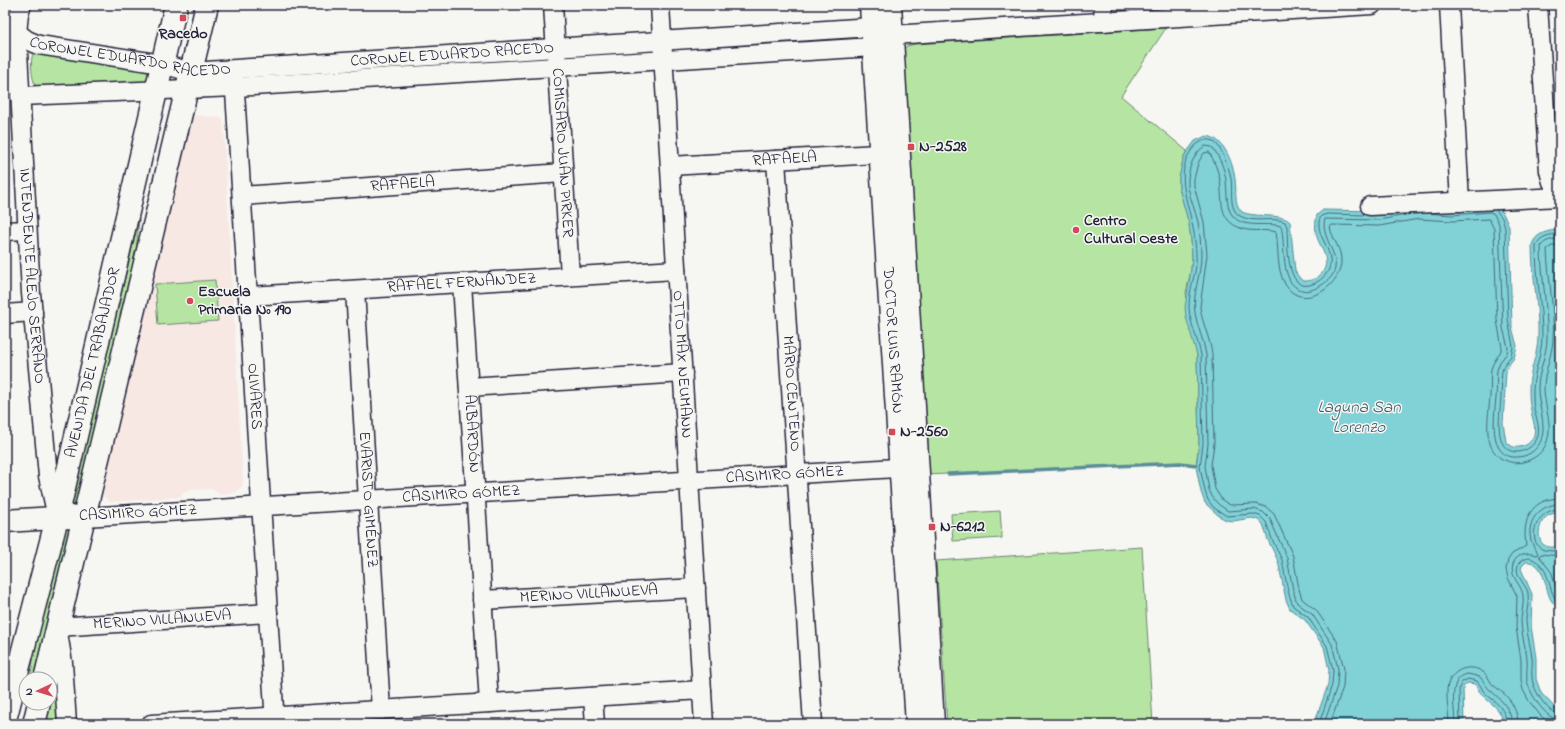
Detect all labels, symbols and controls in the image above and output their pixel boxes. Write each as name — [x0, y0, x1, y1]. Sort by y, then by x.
marker: Racedo — [178, 13, 188, 23]
place label: Racedo — [157, 22, 208, 46]
street label: CORONEL EDUARDO RACEDO — [25, 30, 231, 84]
street label: CORONEL EDUARDO RACEDO — [350, 36, 555, 73]
street label: COMISARIO JUAN PIRKER — [545, 67, 580, 238]
place label: N-2528 — [919, 135, 967, 159]
marker: N-2528 — [906, 142, 916, 152]
street label: RAFAELA — [752, 145, 818, 173]
street label: INTENDENTE ALEJO SERRANO — [12, 167, 51, 385]
street label: RAFAELA — [370, 170, 436, 199]
place label: Centro Cultural Oeste — [1084, 209, 1179, 251]
marker: Centro Cultural Oeste — [1071, 225, 1081, 235]
street label: AVENIDA DEL TRABAJADOR — [59, 265, 127, 460]
street label: DOCTOR LUIS RAMÓN — [876, 265, 909, 414]
street label: RAFAEL FERNÁNDEZ — [386, 267, 537, 300]
place label: Escuela Primaria Nº 190 — [198, 280, 291, 322]
street label: OTTO MAX NEUMANN — [665, 290, 698, 439]
marker: Escuela Primaria Nº 190 — [185, 296, 195, 306]
street label: MARIO CENTENO — [776, 335, 807, 452]
street label: OLIVARES — [240, 362, 268, 430]
street label: ALBARDÓN — [457, 394, 486, 474]
water label: Laguna San Lorenzo — [1317, 395, 1401, 440]
place label: N-2560 — [900, 420, 948, 444]
marker: N-2560 — [887, 427, 897, 437]
street label: EVARISTO GIMÉNEZ — [352, 431, 384, 568]
street label: CASIMIRO GÓMEZ — [725, 459, 845, 490]
street label: CASIMIRO GÓMEZ — [402, 479, 521, 510]
street label: CASIMIRO GÓMEZ — [78, 498, 198, 528]
place label: N-6212 — [940, 515, 985, 539]
marker: N-6212 — [927, 522, 937, 532]
street label: MERINO VILLANUEVA — [519, 578, 659, 610]
street label: MERINO VILLANUEVA — [92, 603, 232, 637]
north arrow — [18, 671, 58, 711]
text: N — [21, 687, 37, 696]

